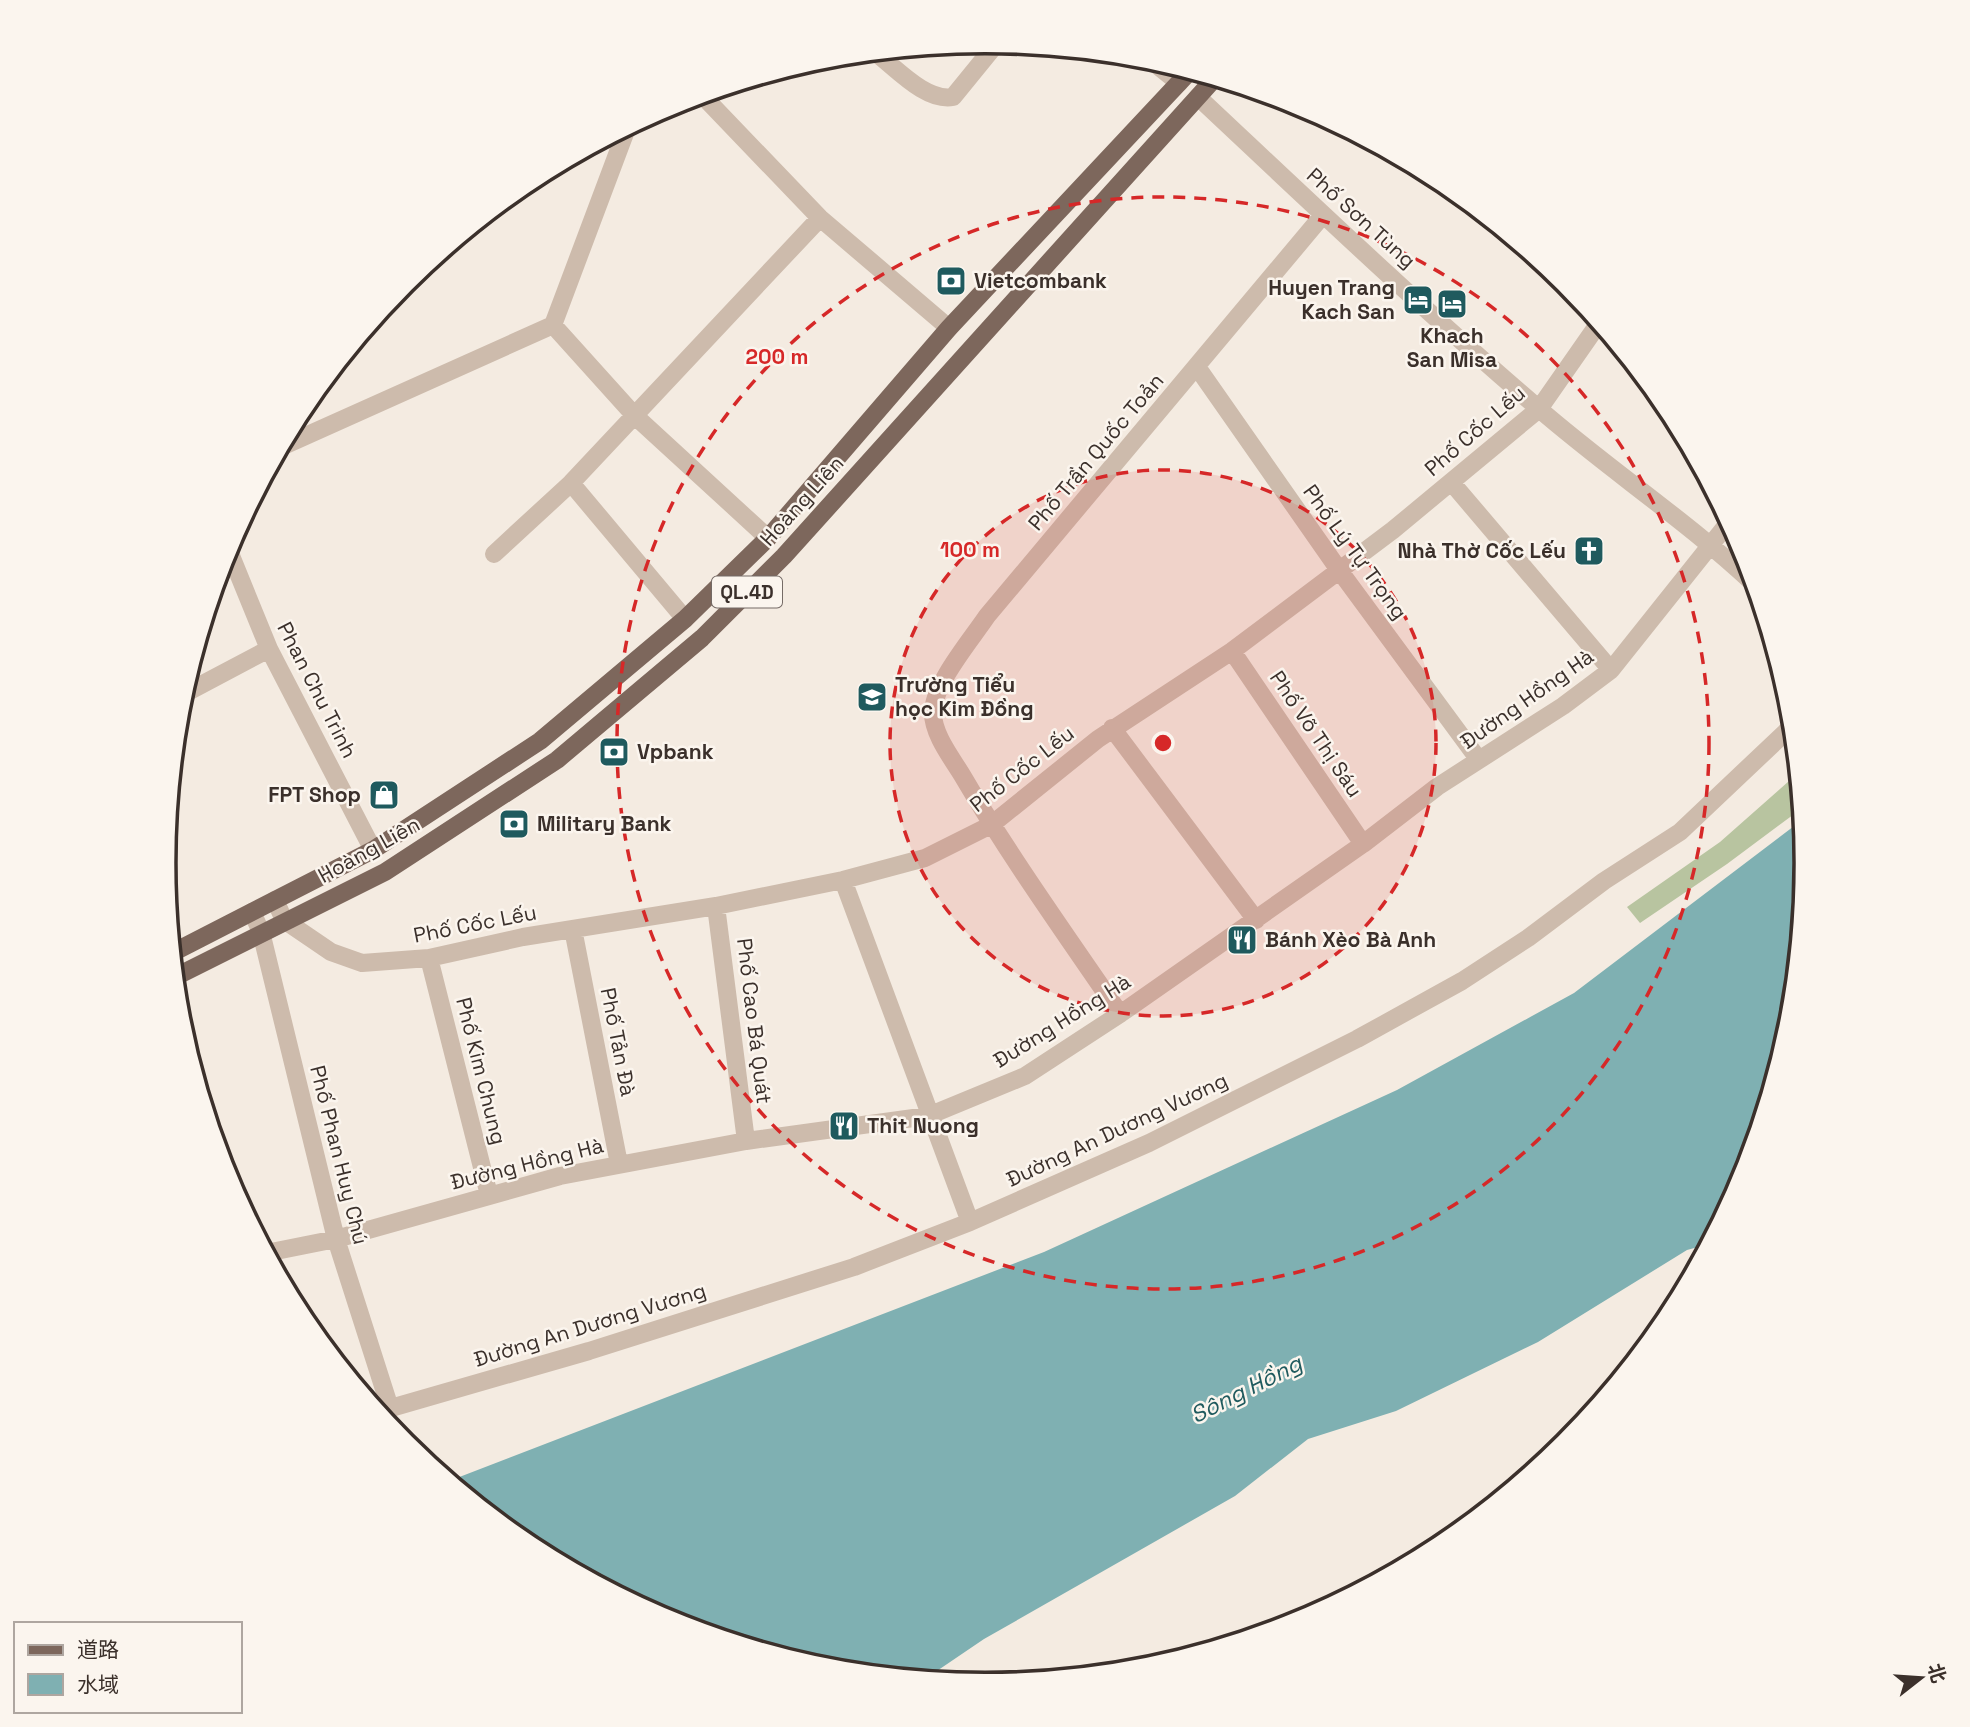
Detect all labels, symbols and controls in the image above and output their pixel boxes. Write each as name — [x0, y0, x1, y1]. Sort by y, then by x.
street label: Phố Sơn Tùng — [1301, 162, 1422, 274]
bank icon: Vietcombank — [934, 264, 968, 298]
place label: Vietcombank — [974, 267, 1107, 294]
place label: Huyen Trang Kach San — [1268, 274, 1395, 325]
hotel icon: Huyen Trang Kach San — [1401, 283, 1435, 317]
hotel icon: Khach San Misa — [1435, 287, 1469, 321]
place label: Khach San Misa — [1407, 322, 1497, 373]
text: 200 m — [746, 343, 808, 370]
street label: Phố Trần Quốc Toản — [1022, 367, 1169, 536]
street label: Phố Cốc Lếu — [1419, 379, 1531, 482]
street label: Hoàng Liên — [754, 450, 849, 552]
street label: Phố Lý Tự Trọng — [1297, 479, 1413, 624]
church icon: Nhà Thờ Cốc Lếu — [1572, 534, 1606, 568]
text: 100 m — [940, 536, 1000, 563]
place label: Nhà Thờ Cốc Lếu — [1398, 537, 1566, 564]
road number: QL.4D — [712, 576, 782, 608]
street label: Phan Chu Trinh — [272, 617, 363, 762]
street label: Đường Hồng Hà — [1455, 643, 1599, 755]
street label: Phố Võ Thị Sáu — [1264, 665, 1369, 802]
place label: Trường Tiểu học Kim Đồng — [895, 671, 1034, 722]
school or university icon: Trường Tiểu học Kim Đồng — [855, 680, 889, 714]
street label: Phố Cốc Lếu — [964, 719, 1079, 818]
centre of rings — [1151, 731, 1175, 755]
bank icon: Vpbank — [597, 735, 631, 769]
place label: Vpbank — [637, 738, 714, 765]
shop icon: FPT Shop — [367, 778, 401, 812]
place label: FPT Shop — [268, 781, 361, 808]
bank icon: Military Bank — [497, 807, 531, 841]
street label: Hoàng Liên — [313, 810, 424, 889]
place label: Military Bank — [537, 810, 672, 837]
street label: Phố Cốc Lếu — [411, 898, 539, 949]
restaurant icon: Bánh Xèo Bà Anh — [1225, 923, 1259, 957]
place label: Bánh Xèo Bà Anh — [1265, 926, 1436, 953]
street label: Phố Cao Bá Quát — [731, 936, 778, 1105]
street label: Đường Hồng Hà — [988, 968, 1135, 1074]
street label: Phố Tản Đà — [595, 985, 642, 1099]
street label: Phố Kim Chung — [450, 995, 513, 1147]
street label: Phố Phan Huy Chú — [304, 1063, 375, 1247]
street label: Đường An Dương Vương — [1002, 1066, 1232, 1193]
restaurant icon: Thit Nuong — [827, 1109, 861, 1143]
place label: Thit Nuong — [867, 1112, 979, 1139]
street label: Đường Hồng Hà — [448, 1131, 606, 1196]
street label: Đường An Dương Vương — [471, 1276, 709, 1373]
water label: Sông Hồng — [1185, 1348, 1308, 1430]
legend — [14, 1622, 242, 1713]
text: 道路 — [77, 1636, 119, 1663]
north arrow — [1886, 1643, 1956, 1713]
text: 北 — [1922, 1660, 1952, 1686]
text: 水域 — [77, 1671, 119, 1698]

